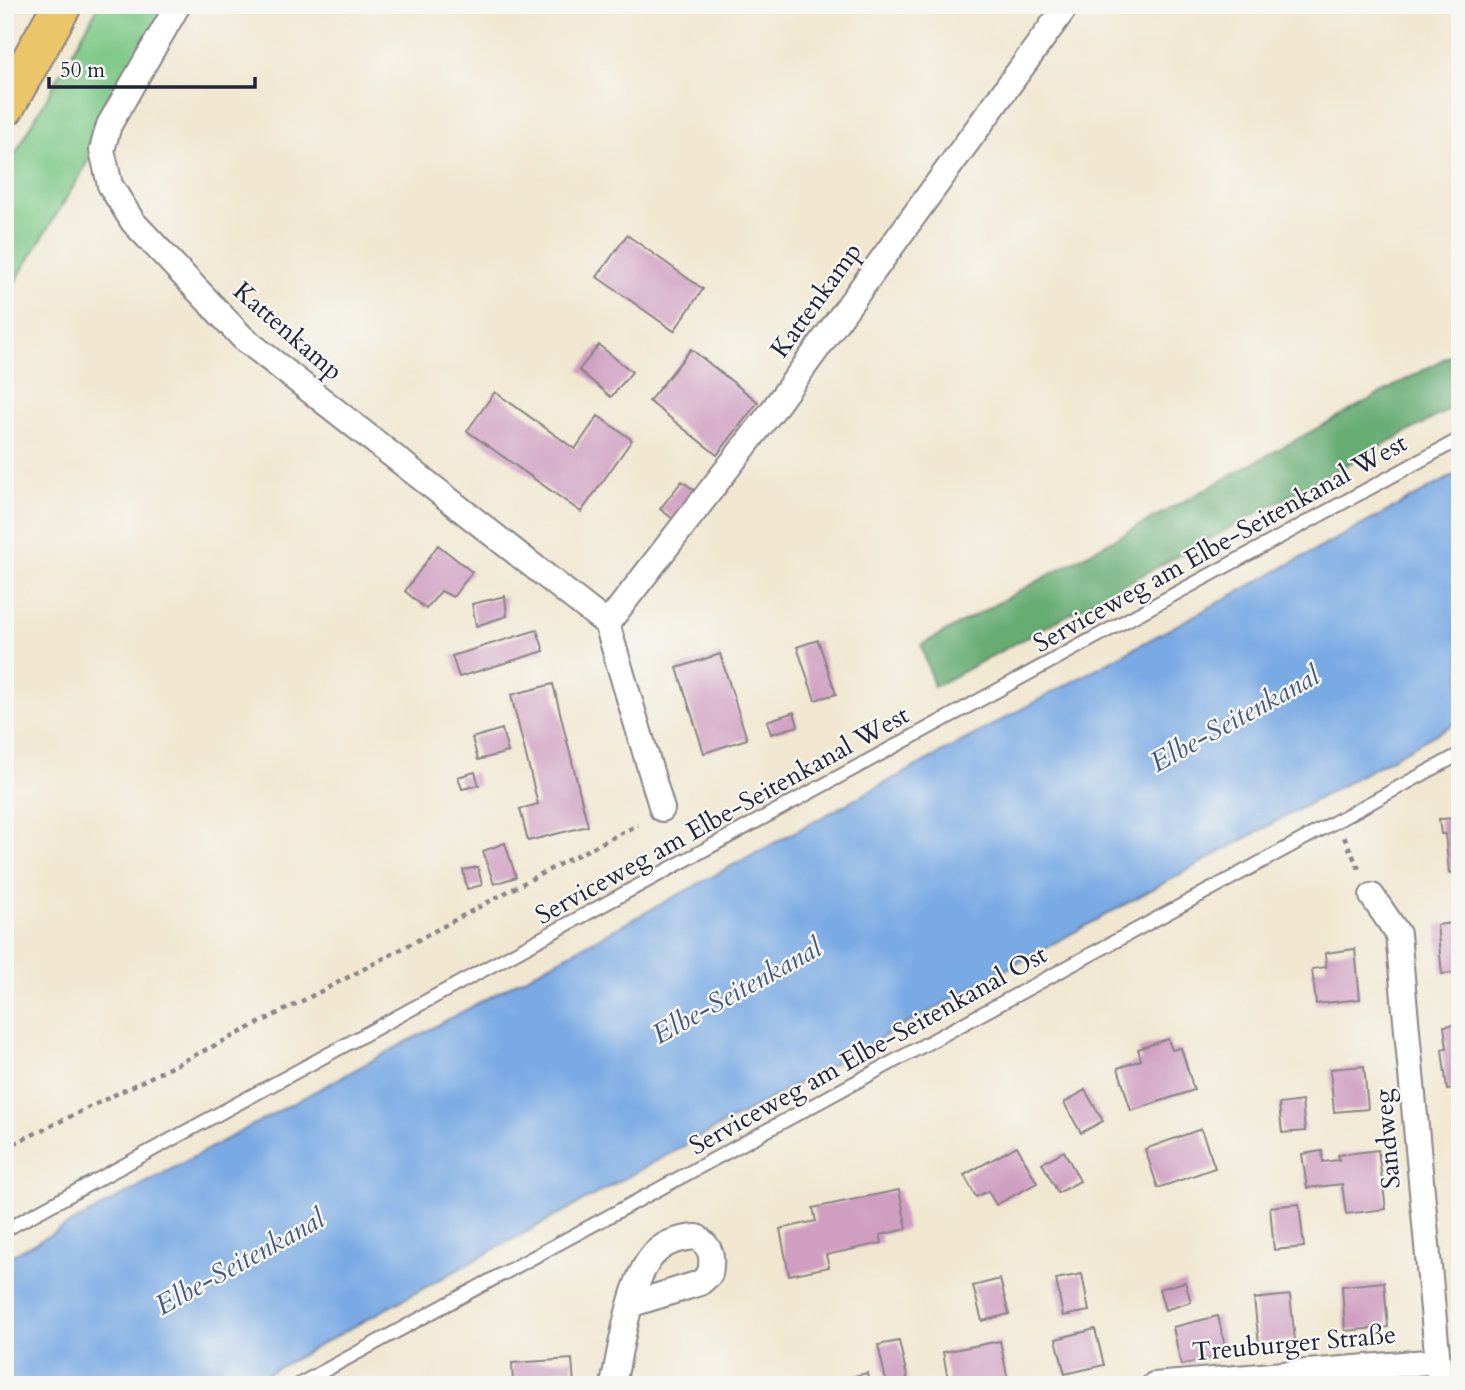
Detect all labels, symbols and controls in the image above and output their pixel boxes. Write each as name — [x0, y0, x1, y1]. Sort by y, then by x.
scale bar — [49, 46, 256, 90]
text: 50 m — [60, 56, 105, 85]
street label: Kattenkamp — [762, 235, 870, 365]
street label: Kattenkamp — [226, 274, 350, 388]
street label: Serviceweg am Elbe-Seitenkanal West — [1027, 425, 1413, 661]
water label: Elbe-Seitenkanal — [1143, 656, 1328, 781]
street label: Serviceweg am Elbe-Seitenkanal West — [529, 697, 915, 933]
water label: Elbe-Seitenkanal — [645, 928, 830, 1053]
street label: Serviceweg am Elbe-Seitenkanal Ost — [683, 937, 1053, 1163]
street label: Sandweg — [1365, 1087, 1409, 1190]
water label: Elbe-Seitenkanal — [148, 1199, 333, 1324]
street label: Treuburger Straße — [1191, 1317, 1397, 1369]

